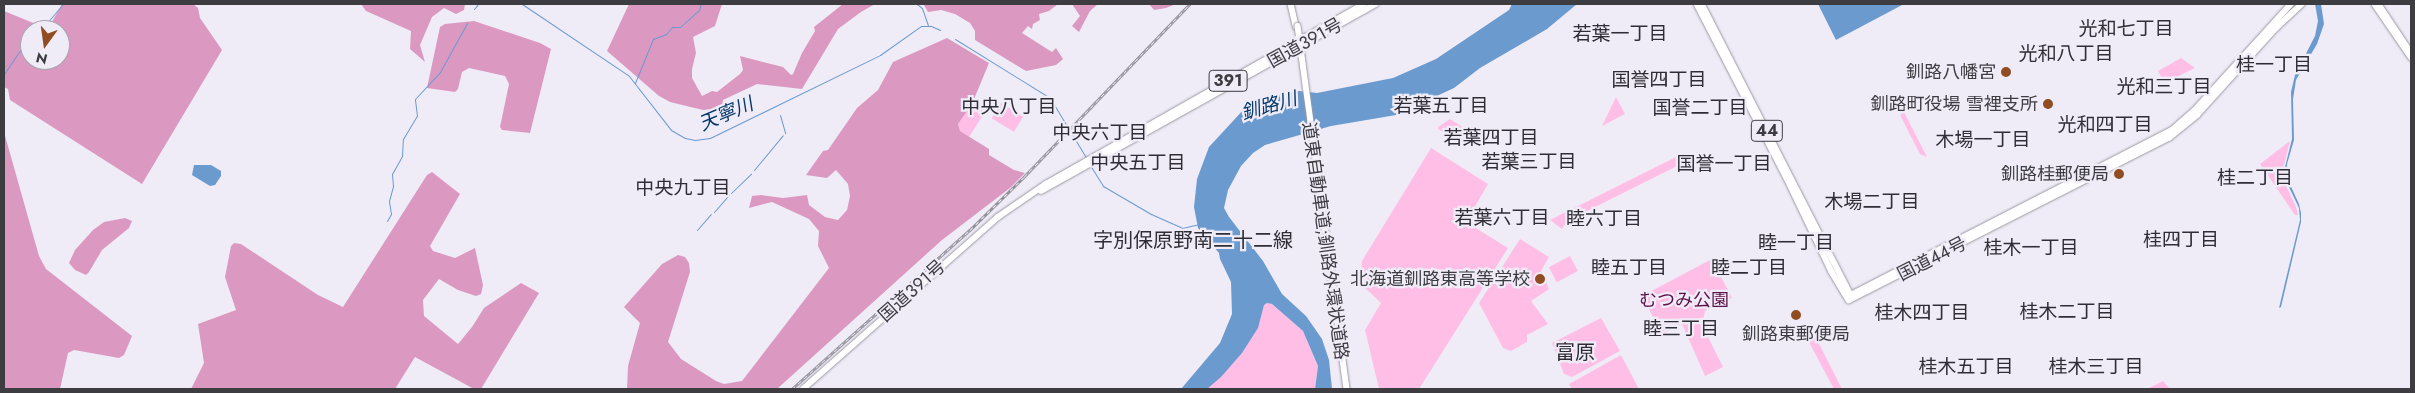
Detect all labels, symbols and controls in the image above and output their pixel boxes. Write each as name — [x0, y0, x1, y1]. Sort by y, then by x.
street label: 国道391号 — [1264, 14, 1346, 72]
district label: 光和七丁目 — [2079, 18, 2173, 40]
north arrow — [20, 20, 70, 70]
district label: 若葉一丁目 — [1573, 23, 1667, 45]
district label: 光和八丁目 — [2019, 43, 2113, 65]
text: N — [34, 48, 49, 70]
district label: 桂一丁目 — [2236, 54, 2312, 76]
place label: 釧路八幡宮 — [1906, 61, 1996, 83]
marker: 釧路八幡宮 — [2000, 66, 2012, 78]
road number: 391 — [1208, 68, 1248, 94]
district label: 国誉四丁目 — [1612, 69, 1706, 91]
district label: 光和三丁目 — [2117, 76, 2211, 98]
water label: 釧路川 — [1238, 87, 1300, 125]
water label: 天寧川 — [695, 92, 757, 136]
place label: 釧路町役場 雪裡支所 — [1871, 93, 2038, 115]
district label: 若葉五丁目 — [1394, 95, 1488, 117]
district label: 中央八丁目 — [962, 96, 1056, 118]
district label: 国誉二丁目 — [1653, 97, 1747, 119]
marker: 釧路町役場 雪裡支所 — [2042, 98, 2054, 110]
district label: 光和四丁目 — [2058, 114, 2152, 136]
road number: 44 — [1751, 118, 1783, 144]
street label: 道東自動車道;釧路外環状道路 — [1298, 121, 1352, 361]
district label: 中央六丁目 — [1053, 122, 1147, 144]
district label: 若葉四丁目 — [1444, 127, 1538, 149]
district label: 木場一丁目 — [1936, 129, 2030, 151]
district label: 若葉三丁目 — [1482, 151, 1576, 173]
district label: 中央五丁目 — [1091, 152, 1185, 174]
district label: 国誉一丁目 — [1677, 153, 1771, 175]
place label: 釧路桂郵便局 — [2001, 163, 2109, 185]
district label: 桂二丁目 — [2217, 167, 2293, 189]
marker: 釧路桂郵便局 — [2113, 168, 2125, 180]
district label: 中央九丁目 — [636, 177, 730, 199]
district label: 木場二丁目 — [1825, 191, 1919, 213]
district label: 若葉六丁目 — [1455, 207, 1549, 229]
district label: 睦六丁目 — [1566, 208, 1642, 230]
district label: 字別保原野南二十二線 — [1093, 228, 1293, 252]
district label: 桂四丁目 — [2143, 229, 2219, 251]
district label: 睦一丁目 — [1758, 232, 1834, 254]
street label: 国道44号 — [1894, 232, 1970, 286]
district label: 桂木一丁目 — [1984, 237, 2078, 259]
street label: 国道391号 — [874, 255, 950, 327]
district label: 睦五丁目 — [1591, 257, 1667, 279]
district label: 睦二丁目 — [1711, 257, 1787, 279]
place label: 北海道釧路東高等学校 — [1350, 268, 1530, 290]
marker: 北海道釧路東高等学校 — [1534, 273, 1546, 285]
park label: むつみ公園 — [1639, 289, 1729, 311]
district label: 桂木二丁目 — [2020, 301, 2114, 323]
district label: 桂木四丁目 — [1875, 302, 1969, 324]
marker: 釧路東郵便局 — [1790, 309, 1802, 321]
district label: 睦三丁目 — [1643, 318, 1719, 340]
place label: 釧路東郵便局 — [1742, 323, 1850, 345]
district label: 富原 — [1555, 340, 1595, 364]
district label: 桂木五丁目 — [1919, 356, 2013, 378]
district label: 桂木三丁目 — [2049, 356, 2143, 378]

